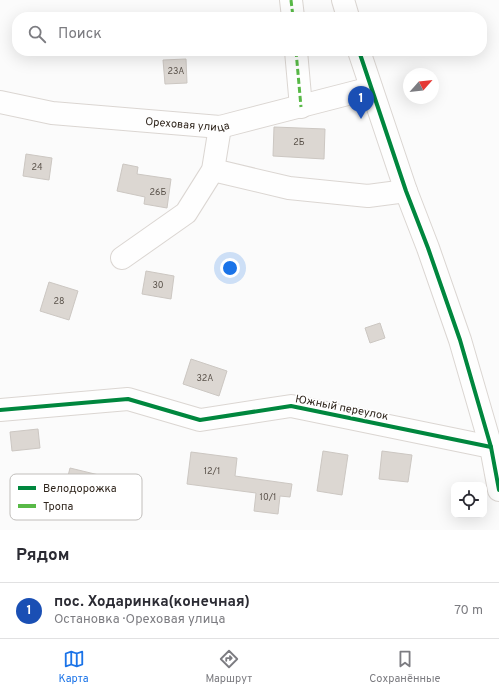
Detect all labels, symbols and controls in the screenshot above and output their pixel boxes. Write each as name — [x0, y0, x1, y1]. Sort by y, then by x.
search box — [12, 12, 487, 56]
icon: search — [26, 23, 48, 45]
text: Поиск — [58, 25, 102, 44]
house number: 23А — [168, 66, 184, 77]
north arrow — [403, 68, 439, 104]
pin: 1 — [348, 86, 374, 119]
street label: Ореховая улица — [145, 115, 231, 136]
house number: 2Б — [293, 137, 305, 148]
house number: 24 — [31, 162, 43, 173]
house number: 26Б — [150, 187, 166, 198]
your location — [220, 258, 240, 278]
house number: 30 — [152, 280, 164, 291]
house number: 28 — [53, 296, 65, 307]
house number: 32А — [197, 373, 213, 384]
street label: Южный переулок — [294, 392, 390, 424]
house number: 12/1 — [204, 466, 220, 477]
legend — [10, 474, 142, 520]
text: Велодорожка — [43, 482, 117, 496]
map controls — [451, 482, 487, 518]
button: locate — [451, 482, 487, 518]
house number: 10/1 — [260, 492, 276, 503]
text: Тропа — [43, 500, 73, 514]
text: Рядом — [16, 545, 69, 567]
text: пос. Ходаринка(конечная) — [54, 593, 250, 612]
text: 1 — [26, 603, 32, 619]
text: 70 m — [454, 603, 483, 619]
text: Остановка · Ореховая улица — [54, 612, 225, 628]
tab: Карта — [58, 648, 89, 686]
tab: Маршрут — [205, 648, 252, 686]
tab: Сохранённые — [369, 648, 441, 686]

